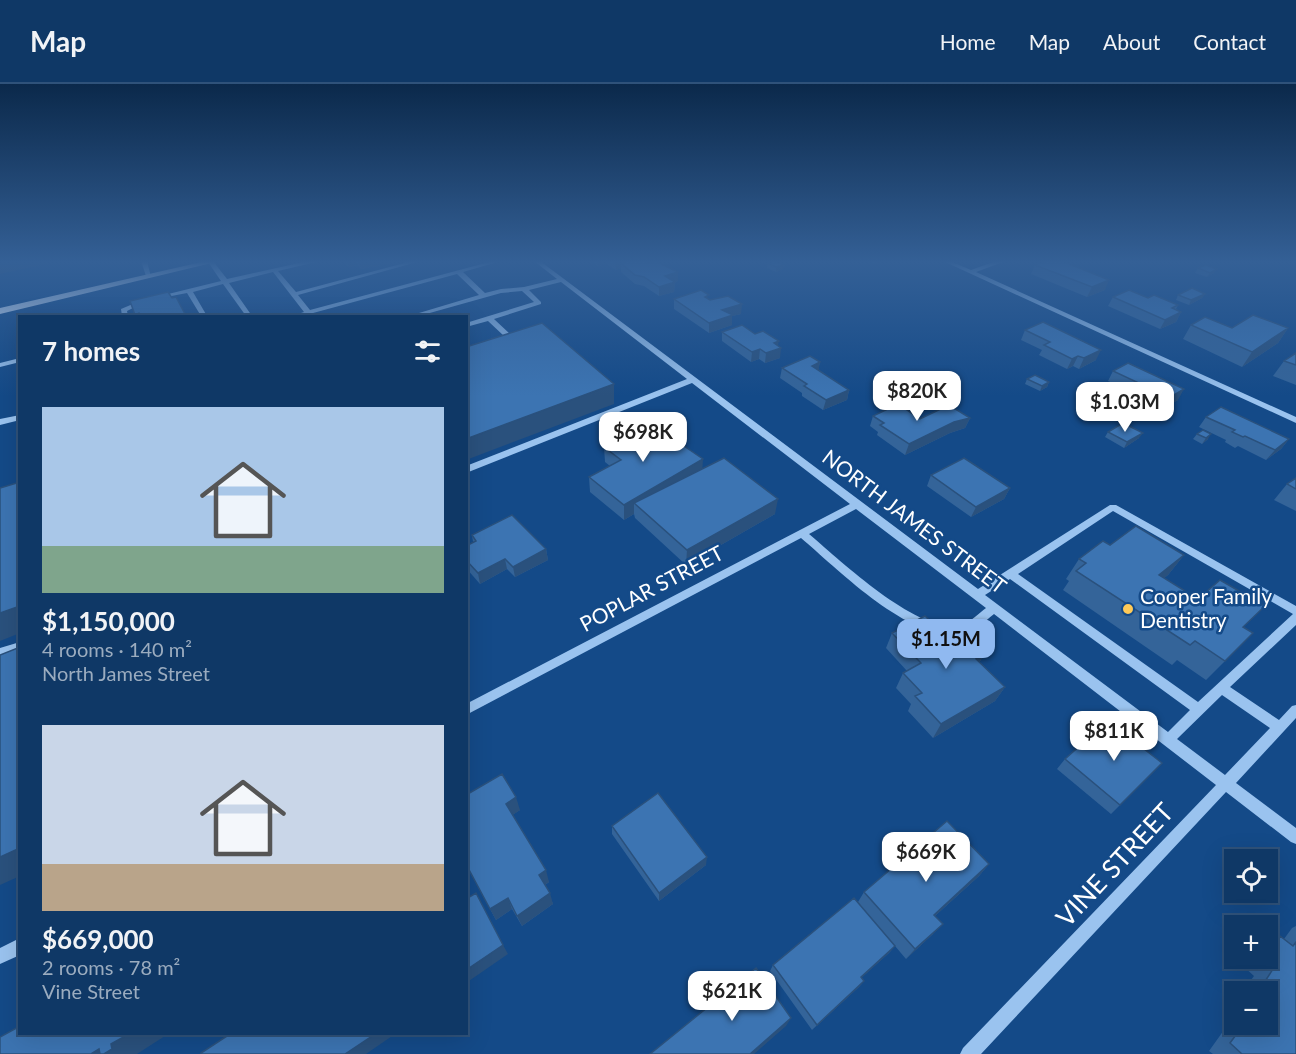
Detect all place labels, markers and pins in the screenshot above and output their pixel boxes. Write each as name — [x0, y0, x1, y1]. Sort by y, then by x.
pin: $820K — [875, 371, 959, 422]
pin: $1.03M — [1076, 382, 1174, 433]
pin: $698K — [601, 412, 685, 463]
place label: Cooper Family Dentistry — [1140, 583, 1272, 632]
marker: Cooper Family Dentistry — [1121, 602, 1135, 616]
pin: $1.15M — [897, 619, 995, 670]
pin: $811K — [1072, 711, 1156, 762]
pin: $669K — [884, 832, 968, 883]
pin: $621K — [690, 971, 774, 1022]

